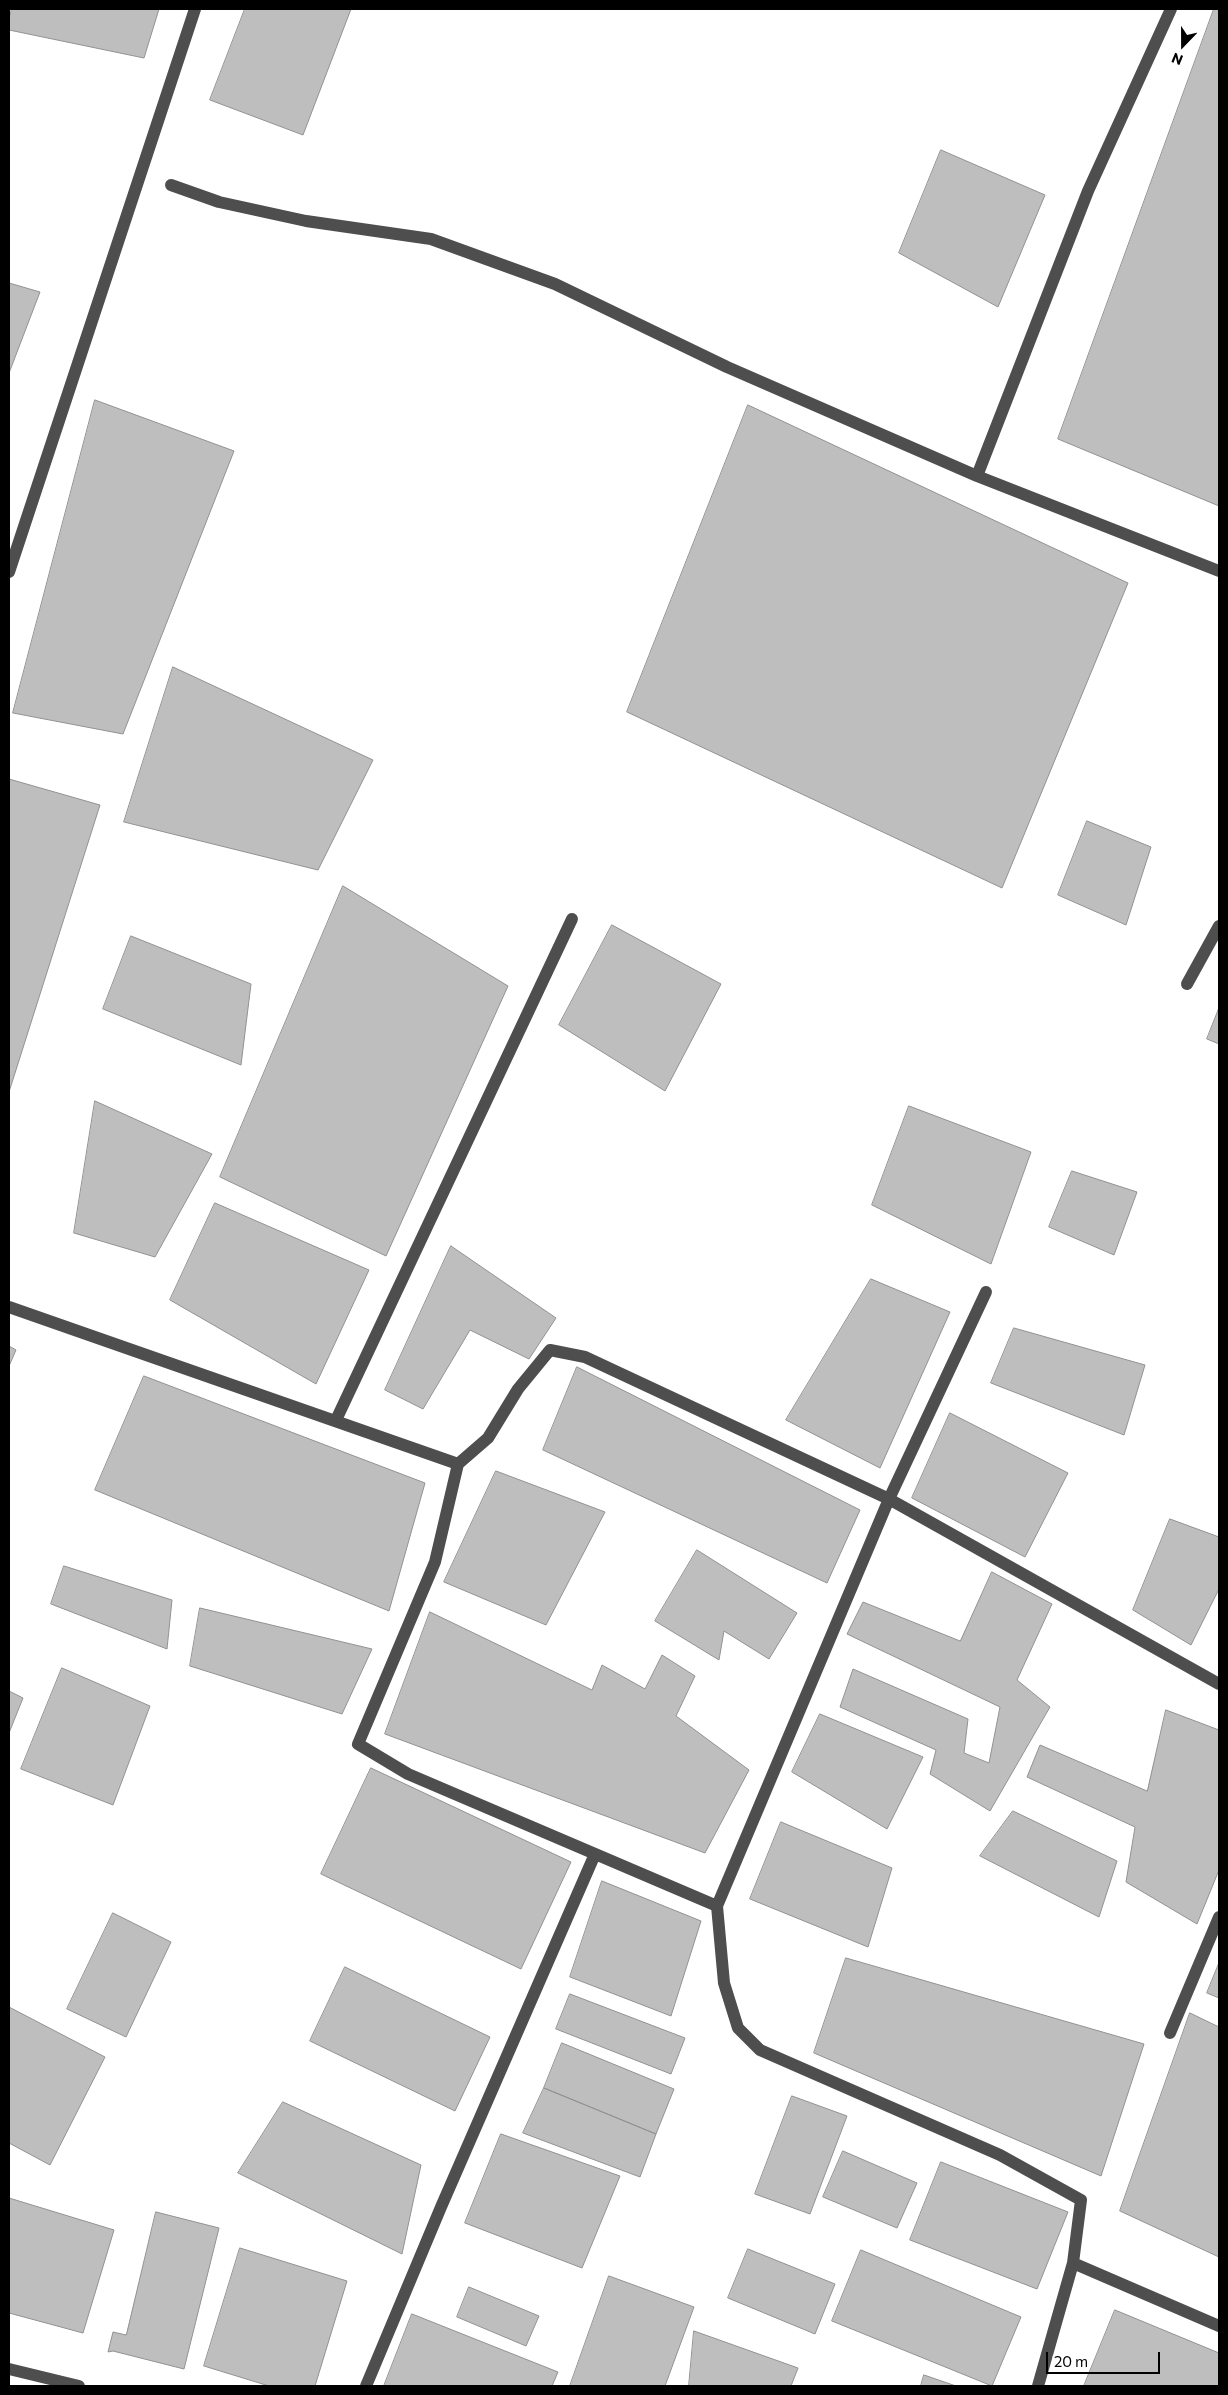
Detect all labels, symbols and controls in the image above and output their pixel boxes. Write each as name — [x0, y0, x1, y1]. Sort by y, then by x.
north arrow — [1158, 20, 1208, 70]
text: N — [1169, 50, 1185, 69]
scale bar — [1048, 2342, 1162, 2374]
text: 20 m — [1054, 2352, 1088, 2370]

